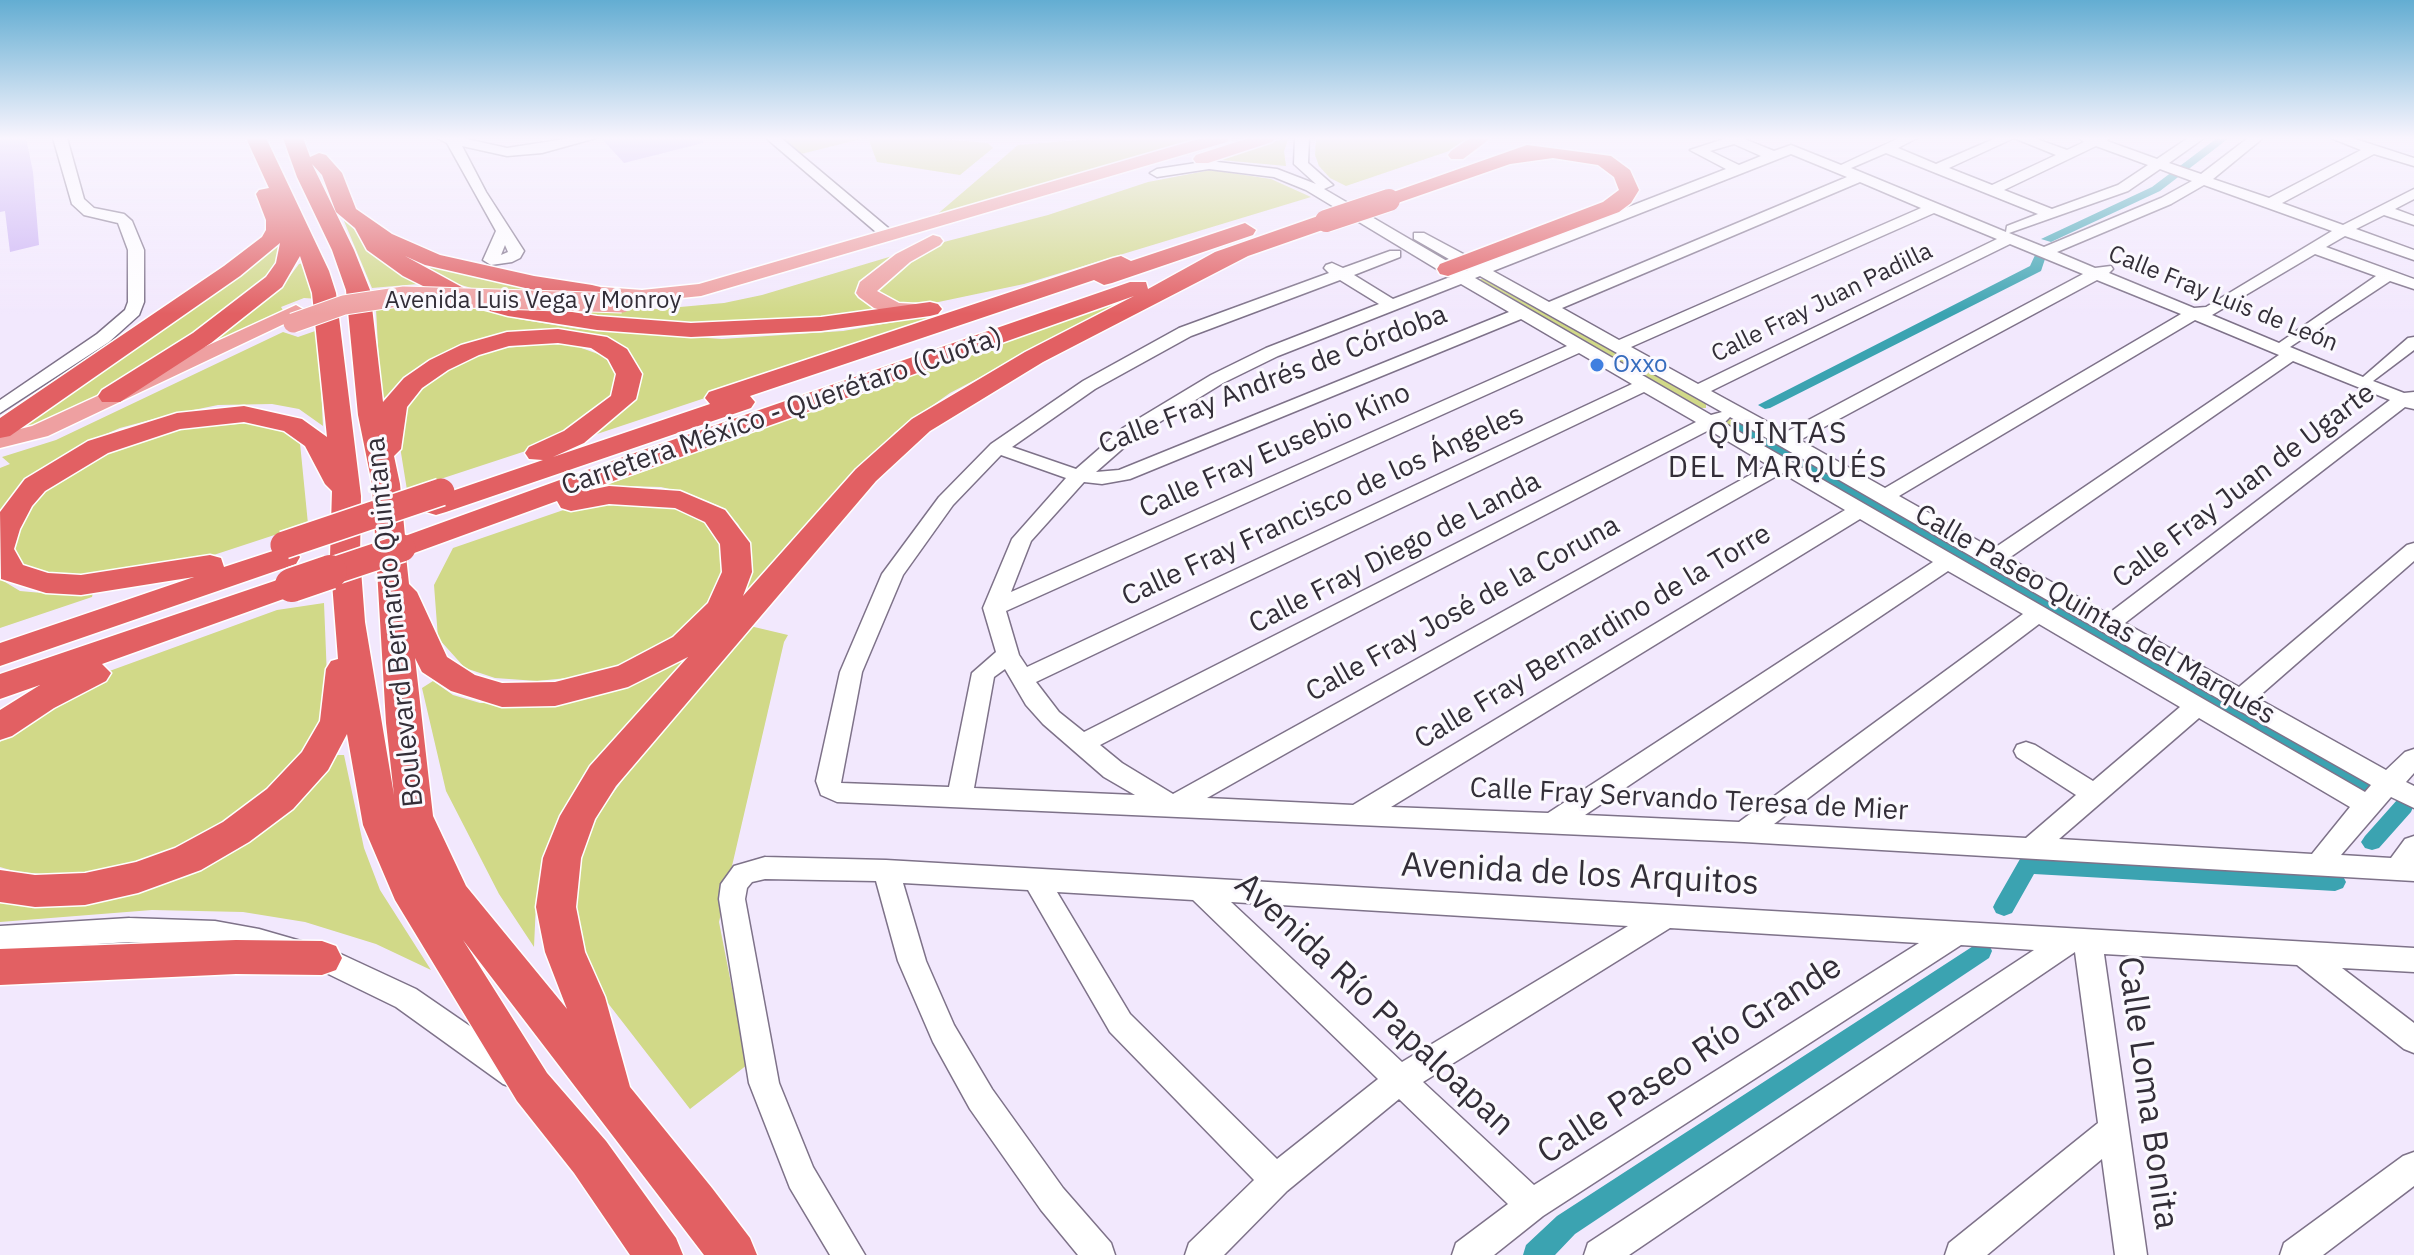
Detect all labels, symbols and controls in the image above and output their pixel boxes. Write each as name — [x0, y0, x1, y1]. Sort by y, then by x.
street label: Calle Fray Juan Padilla — [1707, 237, 1937, 369]
street label: Calle Fray Luis de León — [2104, 240, 2342, 358]
street label: Avenida Luis Vega y Monroy — [385, 287, 681, 315]
street label: Calle Fray Andrés de Córdoba — [1094, 298, 1452, 462]
street label: Carretera México - Querétaro (Cuota) — [557, 321, 1007, 503]
place label: Oxxo — [1613, 351, 1667, 379]
marker: Oxxo — [1588, 356, 1606, 374]
street label: Calle Fray Eusebio Kino — [1134, 376, 1416, 526]
street label: Calle Fray Juan de Ugarte — [2106, 376, 2382, 596]
street label: Calle Fray Francisco de los Ángeles — [1117, 398, 1529, 614]
district label: QUINTAS DEL MARQUÉS — [1668, 416, 1888, 486]
street label: Boulevard Bernardo Quintana — [359, 435, 431, 809]
street label: Calle Fray Diego de Landa — [1244, 465, 1546, 641]
street label: Calle Paseo Quintas del Marqués — [1909, 498, 2281, 732]
street label: Calle Fray José de la Coruna — [1300, 509, 1626, 709]
street label: Calle Fray Bernardino de la Torre — [1409, 517, 1777, 757]
street label: Calle Fray Servando Teresa de Mier — [1469, 772, 1909, 828]
street label: Avenida de los Arquitos — [1400, 845, 1760, 905]
street label: Avenida Río Papaloapan — [1226, 865, 1522, 1145]
street label: Calle Paseo Río Grande — [1530, 946, 1850, 1174]
street label: Calle Loma Bonita — [2108, 954, 2186, 1232]

